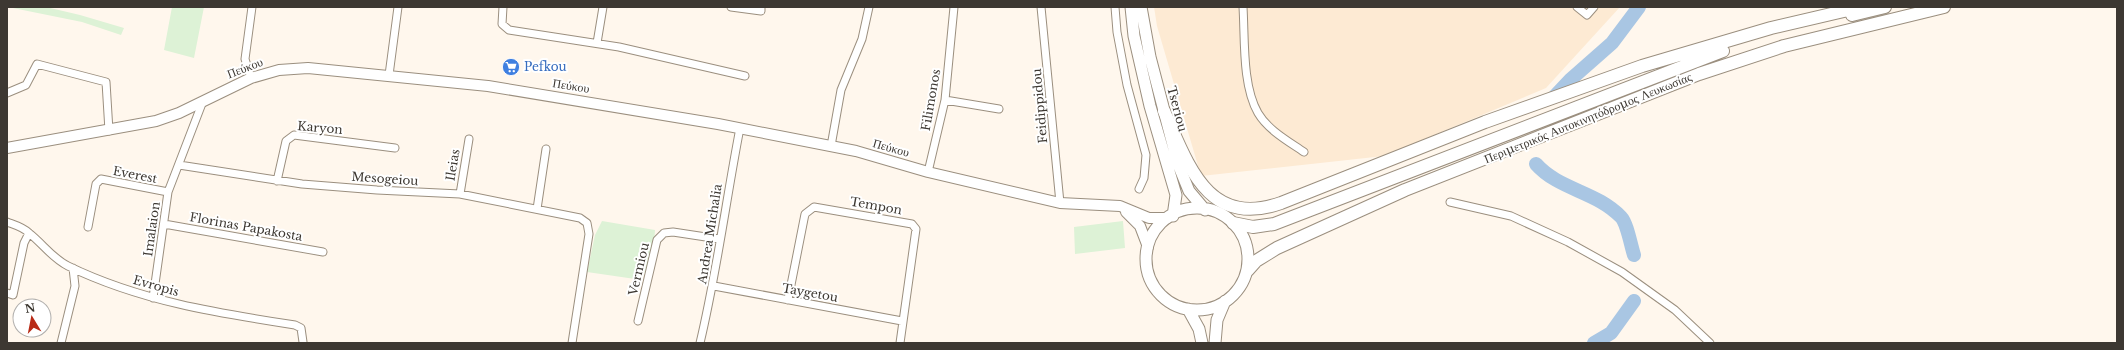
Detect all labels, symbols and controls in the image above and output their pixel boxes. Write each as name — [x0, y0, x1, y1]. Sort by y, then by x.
street label: Πεύκου — [225, 54, 265, 81]
supermarket icon: Pefkou — [501, 57, 521, 77]
place label: Pefkou — [524, 59, 567, 74]
street label: Filimonos — [918, 68, 943, 132]
street label: Feidippidou — [1029, 68, 1050, 144]
street label: Περιμετρικός Αυτοκινητόδρομος Λευκωσίας — [1482, 69, 1694, 166]
street label: Πεύκου — [551, 75, 591, 96]
street label: Tseriou — [1164, 84, 1191, 133]
street label: Karyon — [297, 118, 343, 137]
street label: Πεύκου — [871, 135, 911, 160]
street label: Ileias — [442, 148, 463, 182]
street label: Everest — [112, 163, 159, 186]
street label: Mesogeiou — [351, 169, 419, 188]
street label: Andrea Michalia — [694, 182, 725, 286]
street label: Tempon — [849, 194, 903, 217]
street label: Imalaion — [140, 201, 163, 257]
street label: Florinas Papakosta — [188, 209, 304, 244]
street label: Vermiou — [625, 241, 652, 298]
street label: Evropis — [132, 272, 181, 299]
street label: Taygetou — [781, 280, 839, 305]
north arrow — [12, 298, 52, 338]
text: N — [24, 300, 37, 316]

